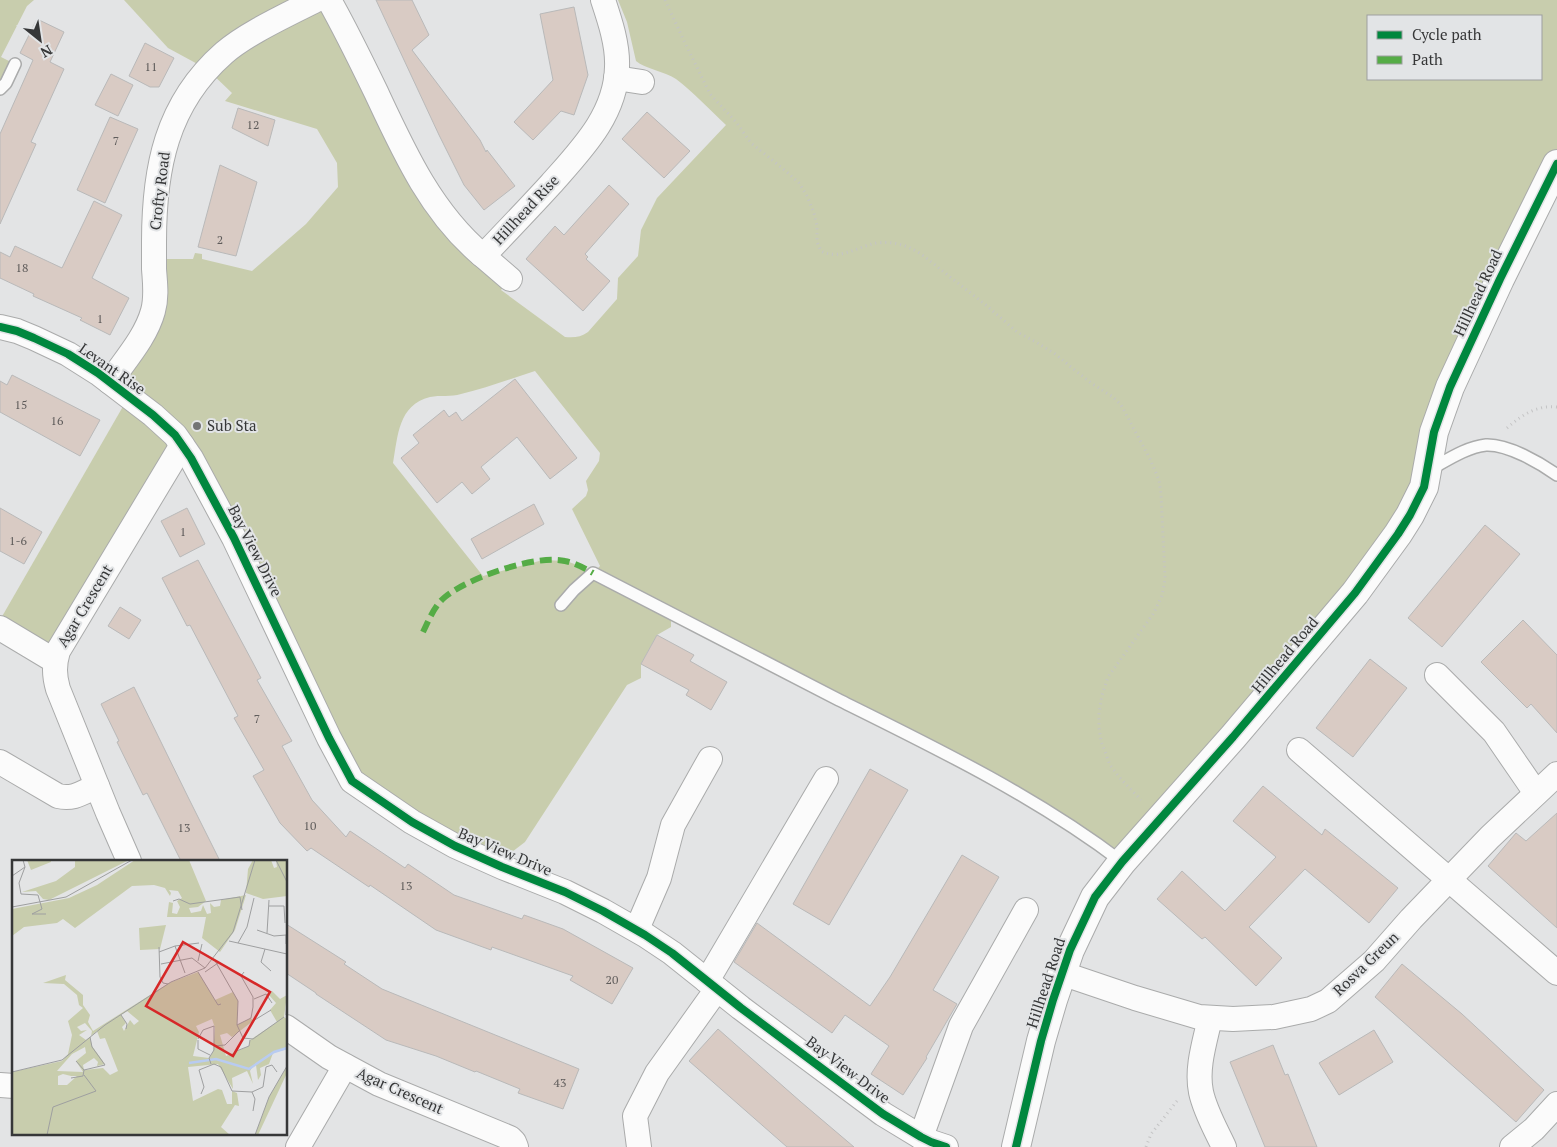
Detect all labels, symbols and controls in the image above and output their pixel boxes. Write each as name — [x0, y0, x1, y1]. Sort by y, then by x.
north arrow — [15, 15, 65, 65]
legend — [1367, 15, 1542, 80]
text: Cycle path — [1412, 24, 1482, 44]
text: N — [37, 41, 56, 63]
text: Path — [1412, 49, 1443, 69]
house number: 11 — [145, 59, 157, 74]
house number: 12 — [247, 117, 259, 132]
house number: 7 — [113, 133, 119, 148]
street label: Crofty Road — [144, 150, 174, 231]
street label: Hillhead Rise — [488, 170, 563, 248]
house number: 2 — [217, 232, 223, 247]
street label: Hillhead Road — [1448, 246, 1506, 339]
house number: 18 — [16, 260, 28, 275]
house number: 1 — [97, 311, 103, 326]
street label: Levant Rise — [75, 338, 150, 398]
house number: 15 — [15, 397, 27, 412]
house number: 16 — [51, 413, 64, 428]
place label: Sub Sta — [207, 415, 257, 435]
marker: Sub Sta — [191, 420, 203, 432]
street label: Bay View Drive — [224, 501, 288, 600]
house number: 1 — [180, 524, 186, 539]
house number: 1-6 — [9, 533, 28, 548]
street label: Agar Crescent — [52, 560, 117, 650]
street label: Hillhead Road — [1246, 612, 1322, 697]
house number: 7 — [254, 711, 260, 726]
house number: 10 — [304, 818, 316, 833]
house number: 13 — [178, 820, 190, 835]
street label: Bay View Drive — [455, 822, 555, 880]
inset map — [12, 860, 288, 1134]
house number: 13 — [400, 878, 412, 893]
street label: Rosva Greun — [1328, 927, 1403, 1000]
street label: Hillhead Road — [1021, 935, 1069, 1030]
house number: 20 — [606, 972, 618, 987]
street label: Bay View Drive — [803, 1031, 895, 1107]
street label: Agar Crescent — [354, 1062, 447, 1118]
house number: 43 — [554, 1075, 566, 1090]

